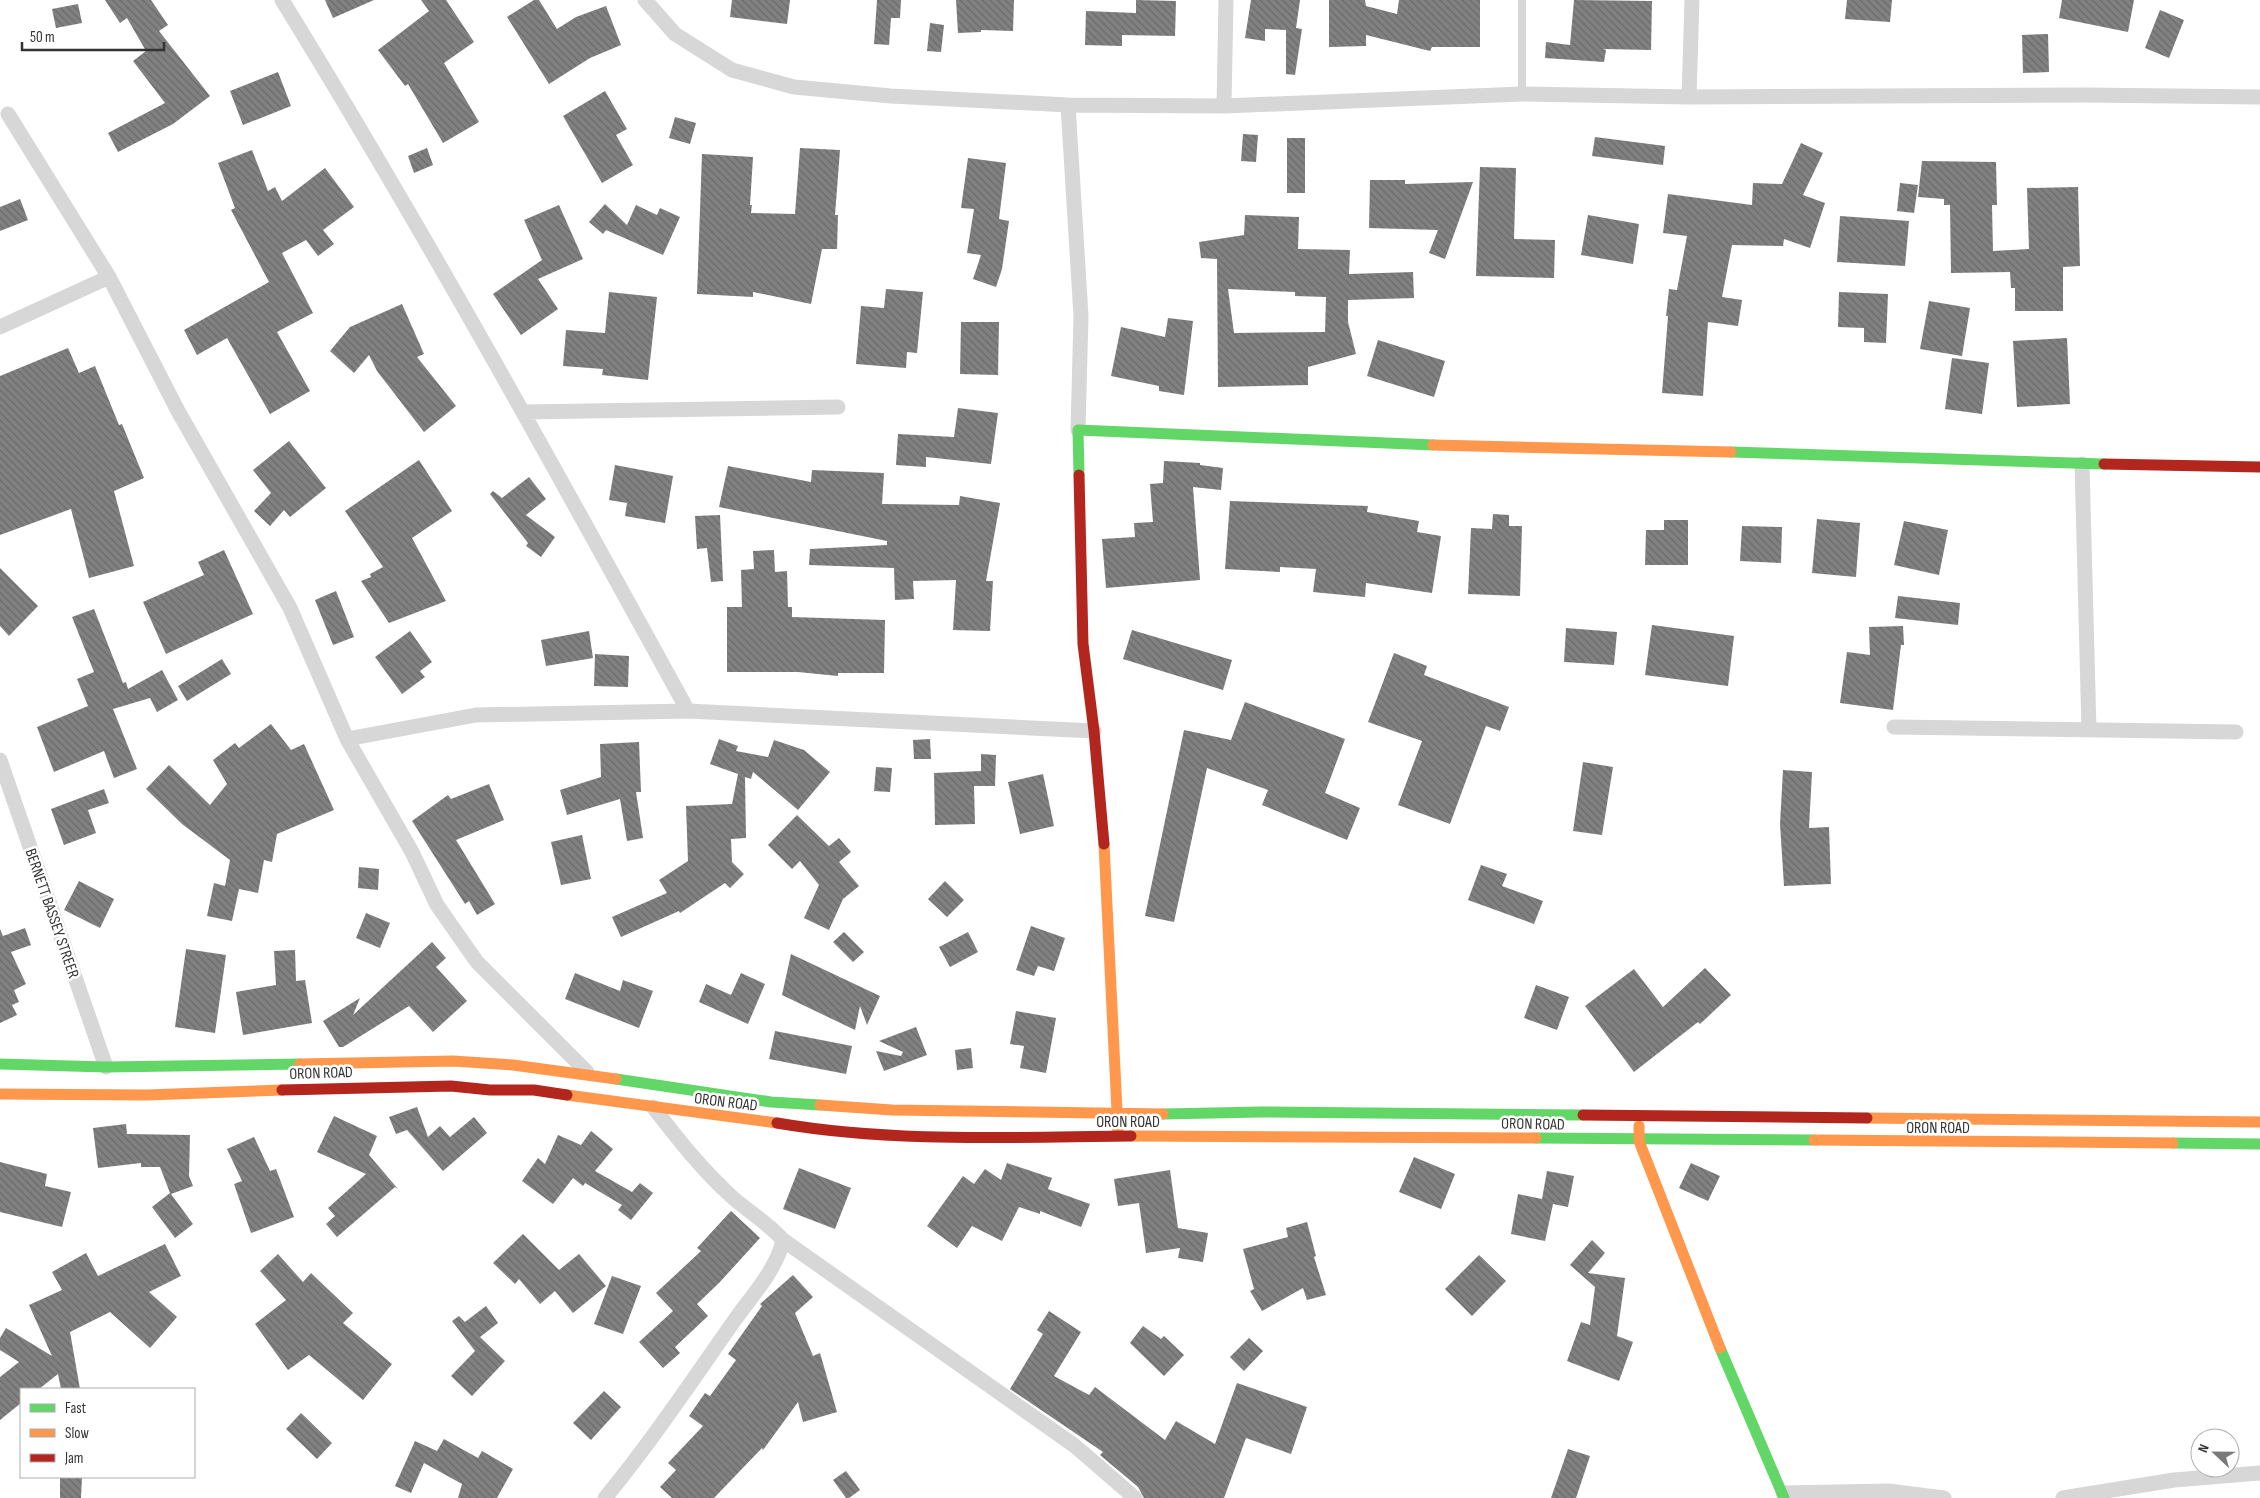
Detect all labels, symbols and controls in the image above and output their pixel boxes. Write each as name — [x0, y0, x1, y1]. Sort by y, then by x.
scale bar — [22, 20, 165, 52]
text: 50 m — [30, 28, 55, 47]
street label: BERNETT BASSEY STREER — [20, 846, 83, 981]
street label: ORON ROAD — [289, 1063, 353, 1084]
street label: ORON ROAD — [693, 1089, 759, 1116]
street label: ORON ROAD — [1096, 1113, 1160, 1132]
street label: ORON ROAD — [1501, 1114, 1565, 1135]
street label: ORON ROAD — [1906, 1119, 1970, 1138]
legend — [20, 1388, 195, 1478]
text: Fast — [65, 1399, 87, 1418]
text: Slow — [65, 1424, 89, 1443]
north arrow — [2190, 1428, 2240, 1478]
text: N — [2194, 1442, 2213, 1455]
text: Jam — [64, 1449, 83, 1468]

